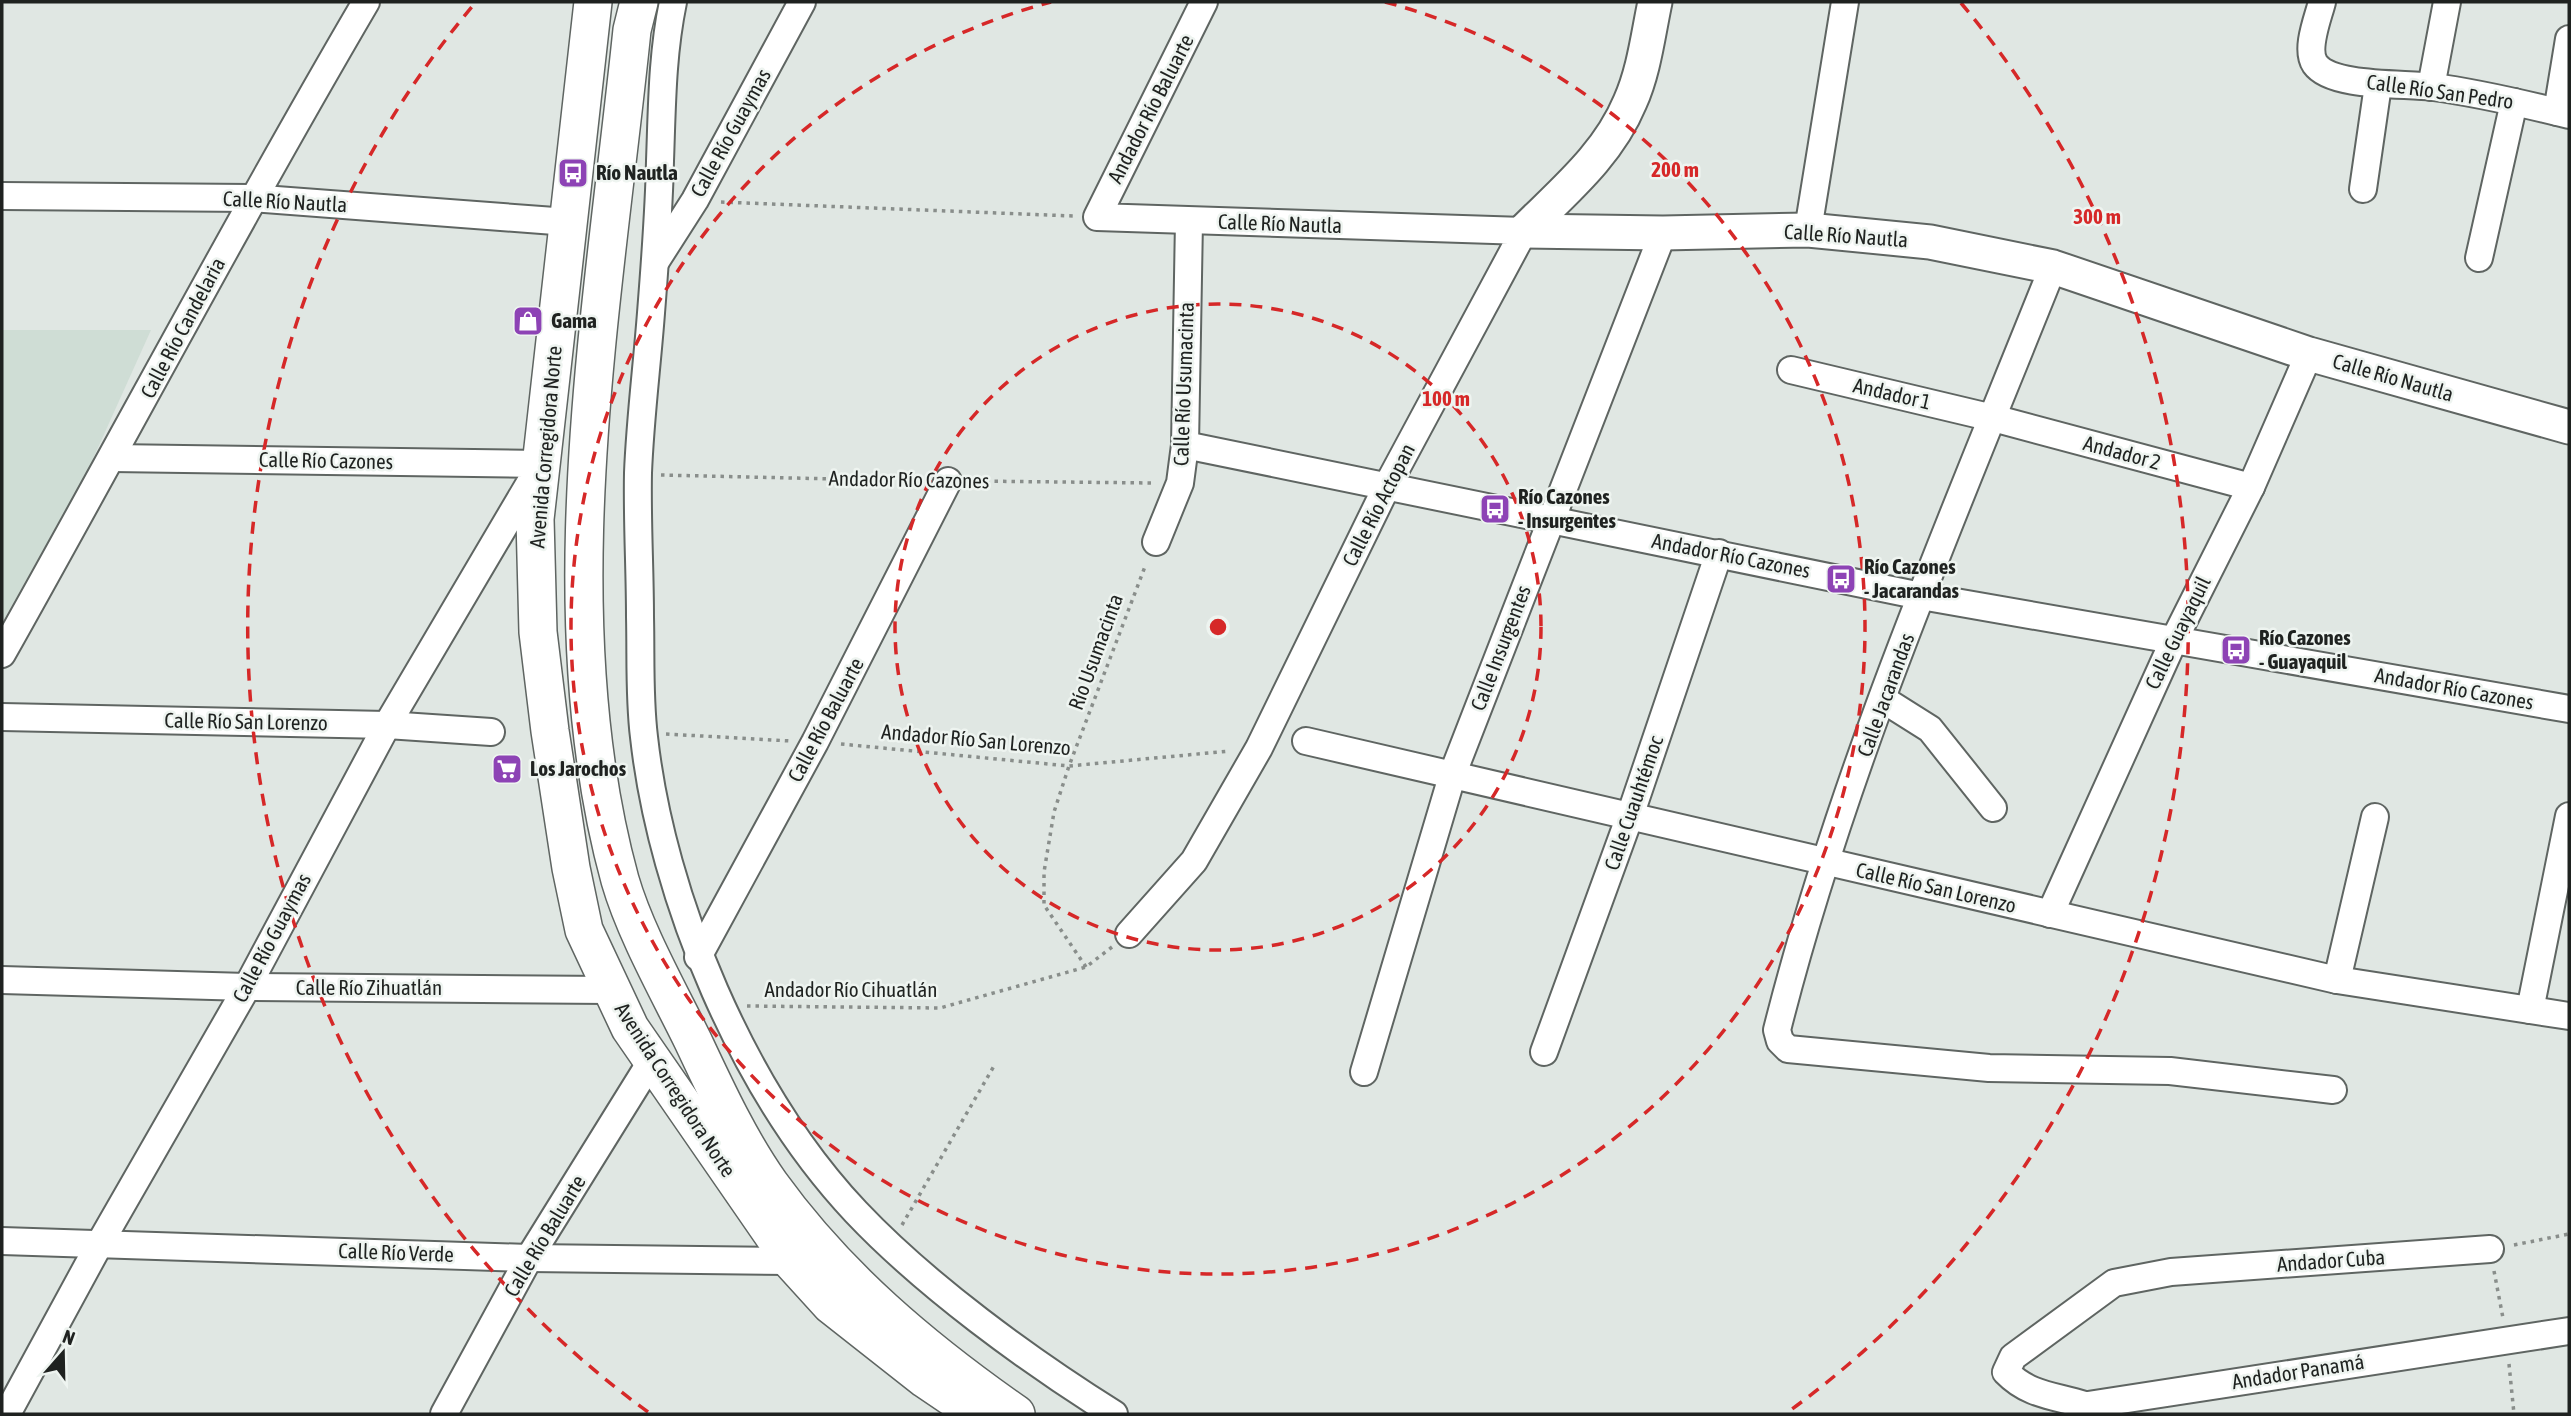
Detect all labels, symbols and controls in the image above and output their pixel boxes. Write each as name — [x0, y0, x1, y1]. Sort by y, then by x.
street label: Andador Río Baluarte — [1102, 30, 1198, 187]
street label: Calle Río Guaymas — [685, 64, 775, 201]
street label: Calle Río San Pedro — [2365, 69, 2515, 113]
bus stop icon: Río Nautla — [556, 156, 590, 190]
text: 200 m — [1651, 157, 1699, 181]
place label: Río Nautla — [596, 160, 678, 184]
street label: Calle Río Nautla — [222, 186, 348, 216]
text: 300 m — [2073, 204, 2121, 228]
street label: Calle Río Nautla — [1217, 209, 1343, 237]
street label: Calle Río Nautla — [1783, 219, 1909, 251]
street label: Calle Río Candelaria — [135, 253, 229, 402]
street label: Calle Río Usumacinta — [1168, 302, 1198, 466]
shop icon: Gama — [511, 304, 545, 338]
place label: Gama — [551, 308, 597, 332]
street label: Avenida Corregidora Norte — [524, 345, 566, 549]
street label: Calle Río Nautla — [2330, 348, 2456, 406]
street label: Andador 1 — [1851, 372, 1933, 414]
text: 100 m — [1422, 386, 1470, 410]
street label: Andador 2 — [2081, 430, 2164, 474]
street label: Calle Río Actopan — [1337, 439, 1419, 570]
street label: Calle Río Cazones — [259, 447, 393, 473]
street label: Andador Río Cazones — [828, 466, 990, 492]
place label: Río Cazones - Insurgentes — [1518, 484, 1616, 532]
bus stop icon: Río Cazones - Insurgentes — [1478, 492, 1512, 526]
street label: Andador Río Cazones — [1650, 528, 1812, 582]
place label: Río Cazones - Jacarandas — [1864, 554, 1960, 602]
bus stop icon: Río Cazones - Jacarandas — [1824, 562, 1858, 596]
street label: Calle Guayaquil — [2140, 572, 2215, 693]
street label: Calle Insurgentes — [1465, 582, 1535, 714]
street label: Río Usumacinta — [1063, 590, 1127, 713]
centre of rings — [1206, 615, 1230, 639]
place label: Río Cazones - Guayaquil — [2259, 625, 2351, 673]
street label: Calle Jacarandas — [1852, 630, 1918, 760]
bus stop icon: Río Cazones - Guayaquil — [2219, 633, 2253, 667]
street label: Calle Río Baluarte — [782, 653, 868, 786]
street label: Andador Río Cazones — [2373, 662, 2535, 714]
street label: Calle Río San Lorenzo — [164, 708, 328, 734]
street label: Andador Río San Lorenzo — [880, 719, 1072, 759]
street label: Calle Cuauhtémoc — [1599, 732, 1667, 873]
supermarket icon: Los Jarochos — [490, 752, 524, 786]
place label: Los Jarochos — [530, 756, 627, 780]
street label: Calle Río San Lorenzo — [1854, 857, 2019, 917]
street label: Calle Río Guaymas — [227, 869, 315, 1006]
street label: Calle Río Zihuatlán — [296, 975, 442, 999]
street label: Andador Río Cihuatlán — [764, 977, 938, 1001]
street label: Avenida Corregidora Norte — [611, 998, 741, 1181]
street label: Calle Río Baluarte — [499, 1171, 590, 1300]
street label: Calle Río Verde — [338, 1238, 454, 1266]
street label: Andador Cuba — [2276, 1244, 2386, 1276]
north arrow — [28, 1318, 98, 1388]
text: N — [60, 1325, 78, 1349]
street label: Andador Panamá — [2230, 1349, 2366, 1393]

